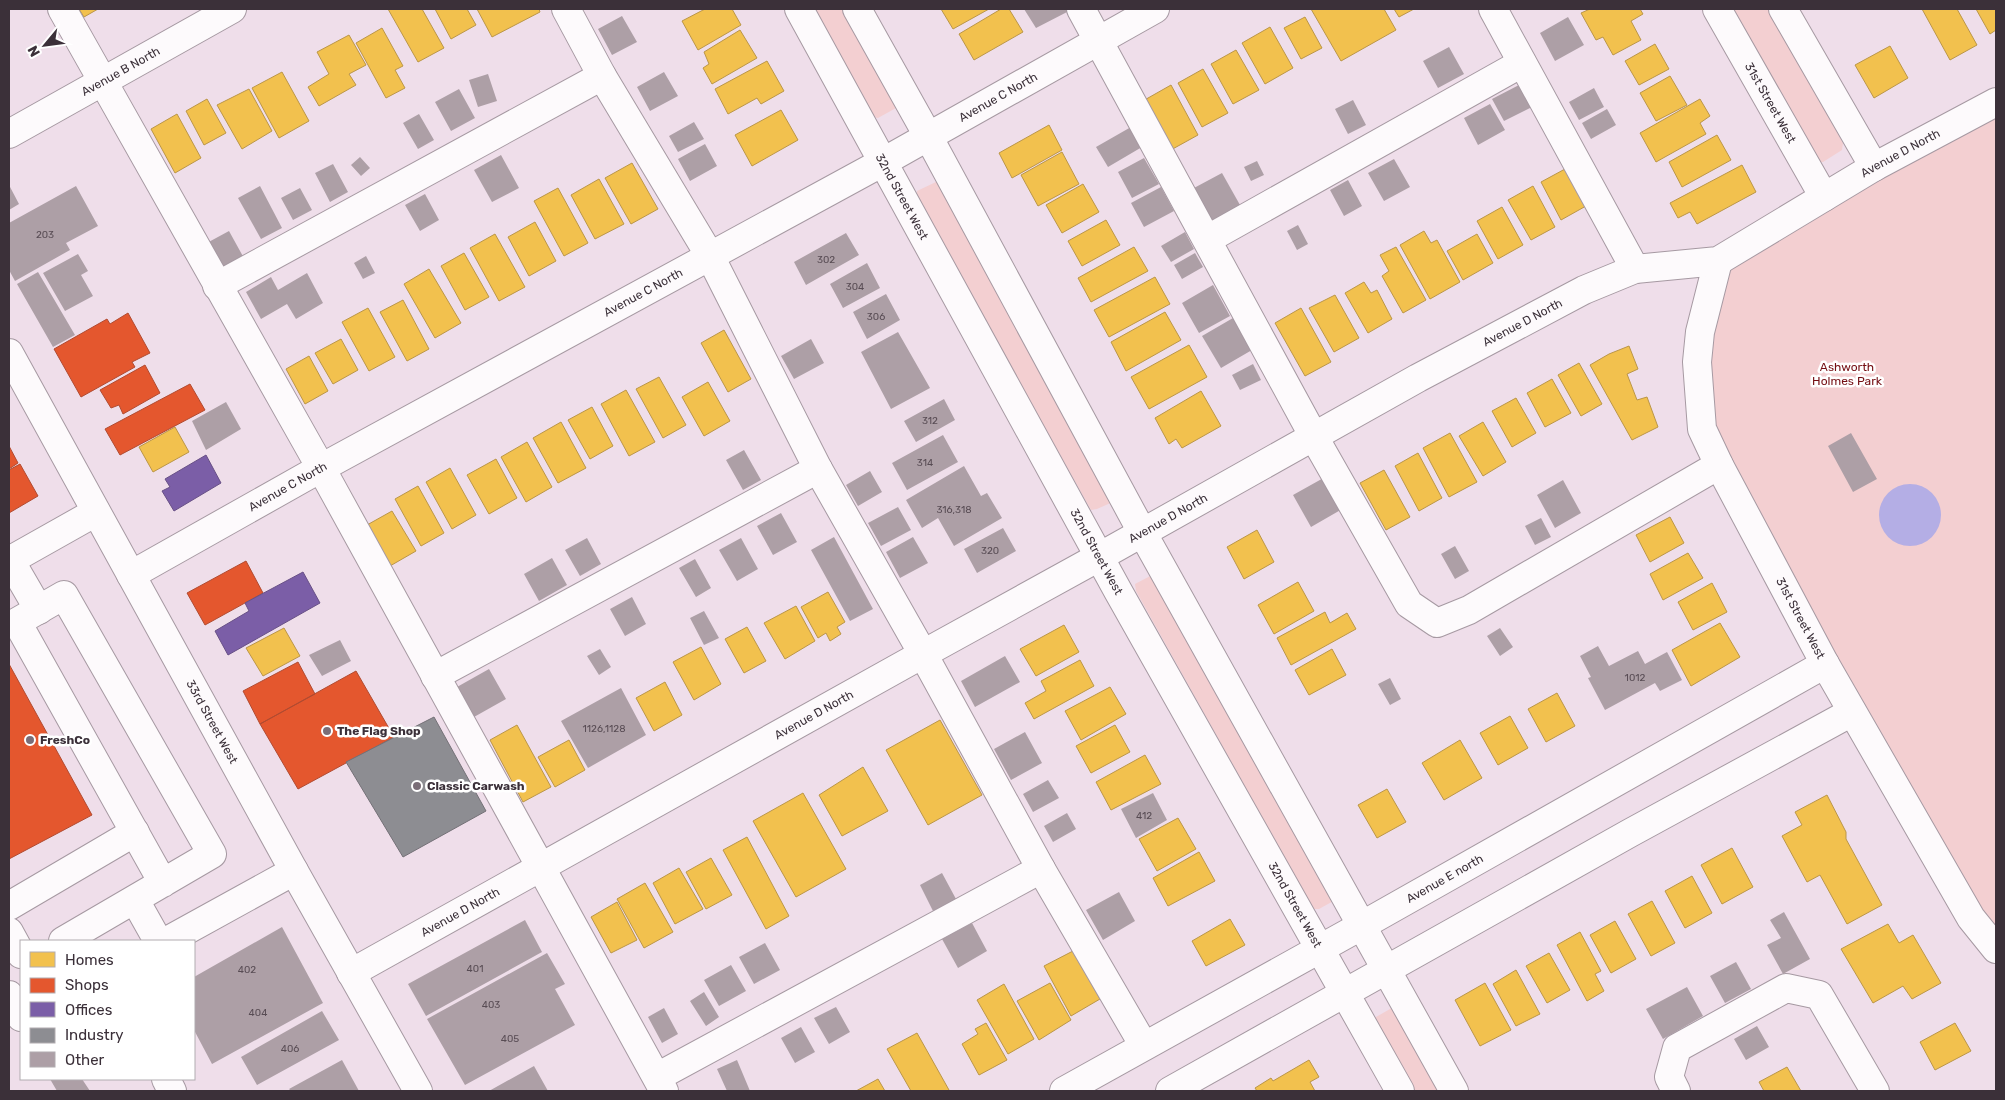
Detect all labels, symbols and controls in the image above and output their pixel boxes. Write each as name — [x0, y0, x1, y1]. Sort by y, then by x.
north arrow — [20, 20, 70, 70]
text: N — [24, 43, 44, 60]
street label: Avenue B North — [79, 44, 162, 99]
street label: 31st Street West — [1742, 60, 1799, 146]
street label: Avenue C North — [956, 70, 1040, 125]
street label: Avenue D North — [1858, 126, 1942, 180]
street label: 32nd Street West — [873, 151, 931, 242]
house number: 203 — [36, 229, 54, 241]
house number: 302 — [817, 254, 835, 266]
street label: Avenue C North — [601, 265, 685, 320]
house number: 304 — [846, 281, 864, 293]
street label: Avenue D North — [1480, 296, 1565, 349]
house number: 306 — [867, 311, 885, 323]
park label: Ashworth Holmes Park — [1812, 360, 1883, 388]
house number: 312 — [922, 415, 938, 427]
house number: 314 — [917, 457, 933, 469]
street label: Avenue C North — [246, 459, 329, 514]
street label: Avenue D North — [1126, 491, 1210, 546]
house number: 316,318 — [936, 504, 972, 516]
street label: 32nd Street West — [1067, 506, 1126, 598]
house number: 320 — [981, 545, 999, 557]
street label: 31st Street West — [1773, 575, 1828, 662]
house number: 1012 — [1625, 672, 1646, 684]
street label: 33rd Street West — [183, 678, 241, 766]
street label: Avenue D North — [772, 687, 856, 742]
house number: 1126,1128 — [582, 723, 626, 735]
place label: The Flag Shop — [337, 724, 421, 738]
marker: The Flag Shop — [321, 725, 333, 737]
place label: FreshCo — [40, 733, 90, 747]
marker: FreshCo — [24, 734, 36, 746]
place label: Classic Carwash — [427, 779, 525, 793]
marker: Classic Carwash — [411, 780, 423, 792]
house number: 412 — [1136, 810, 1152, 822]
street label: Avenue E north — [1404, 851, 1486, 906]
street label: 32nd Street West — [1265, 860, 1325, 950]
street label: Avenue D North — [418, 885, 502, 940]
legend — [20, 940, 195, 1080]
text: Homes — [65, 951, 114, 969]
house number: 401 — [467, 963, 483, 975]
house number: 402 — [238, 964, 256, 976]
text: Shops — [65, 976, 109, 994]
house number: 403 — [482, 999, 500, 1011]
text: Offices — [65, 1001, 113, 1019]
house number: 404 — [249, 1007, 267, 1019]
text: Industry — [65, 1026, 124, 1044]
house number: 405 — [501, 1033, 519, 1045]
house number: 406 — [281, 1043, 299, 1055]
text: Other — [65, 1051, 105, 1069]

